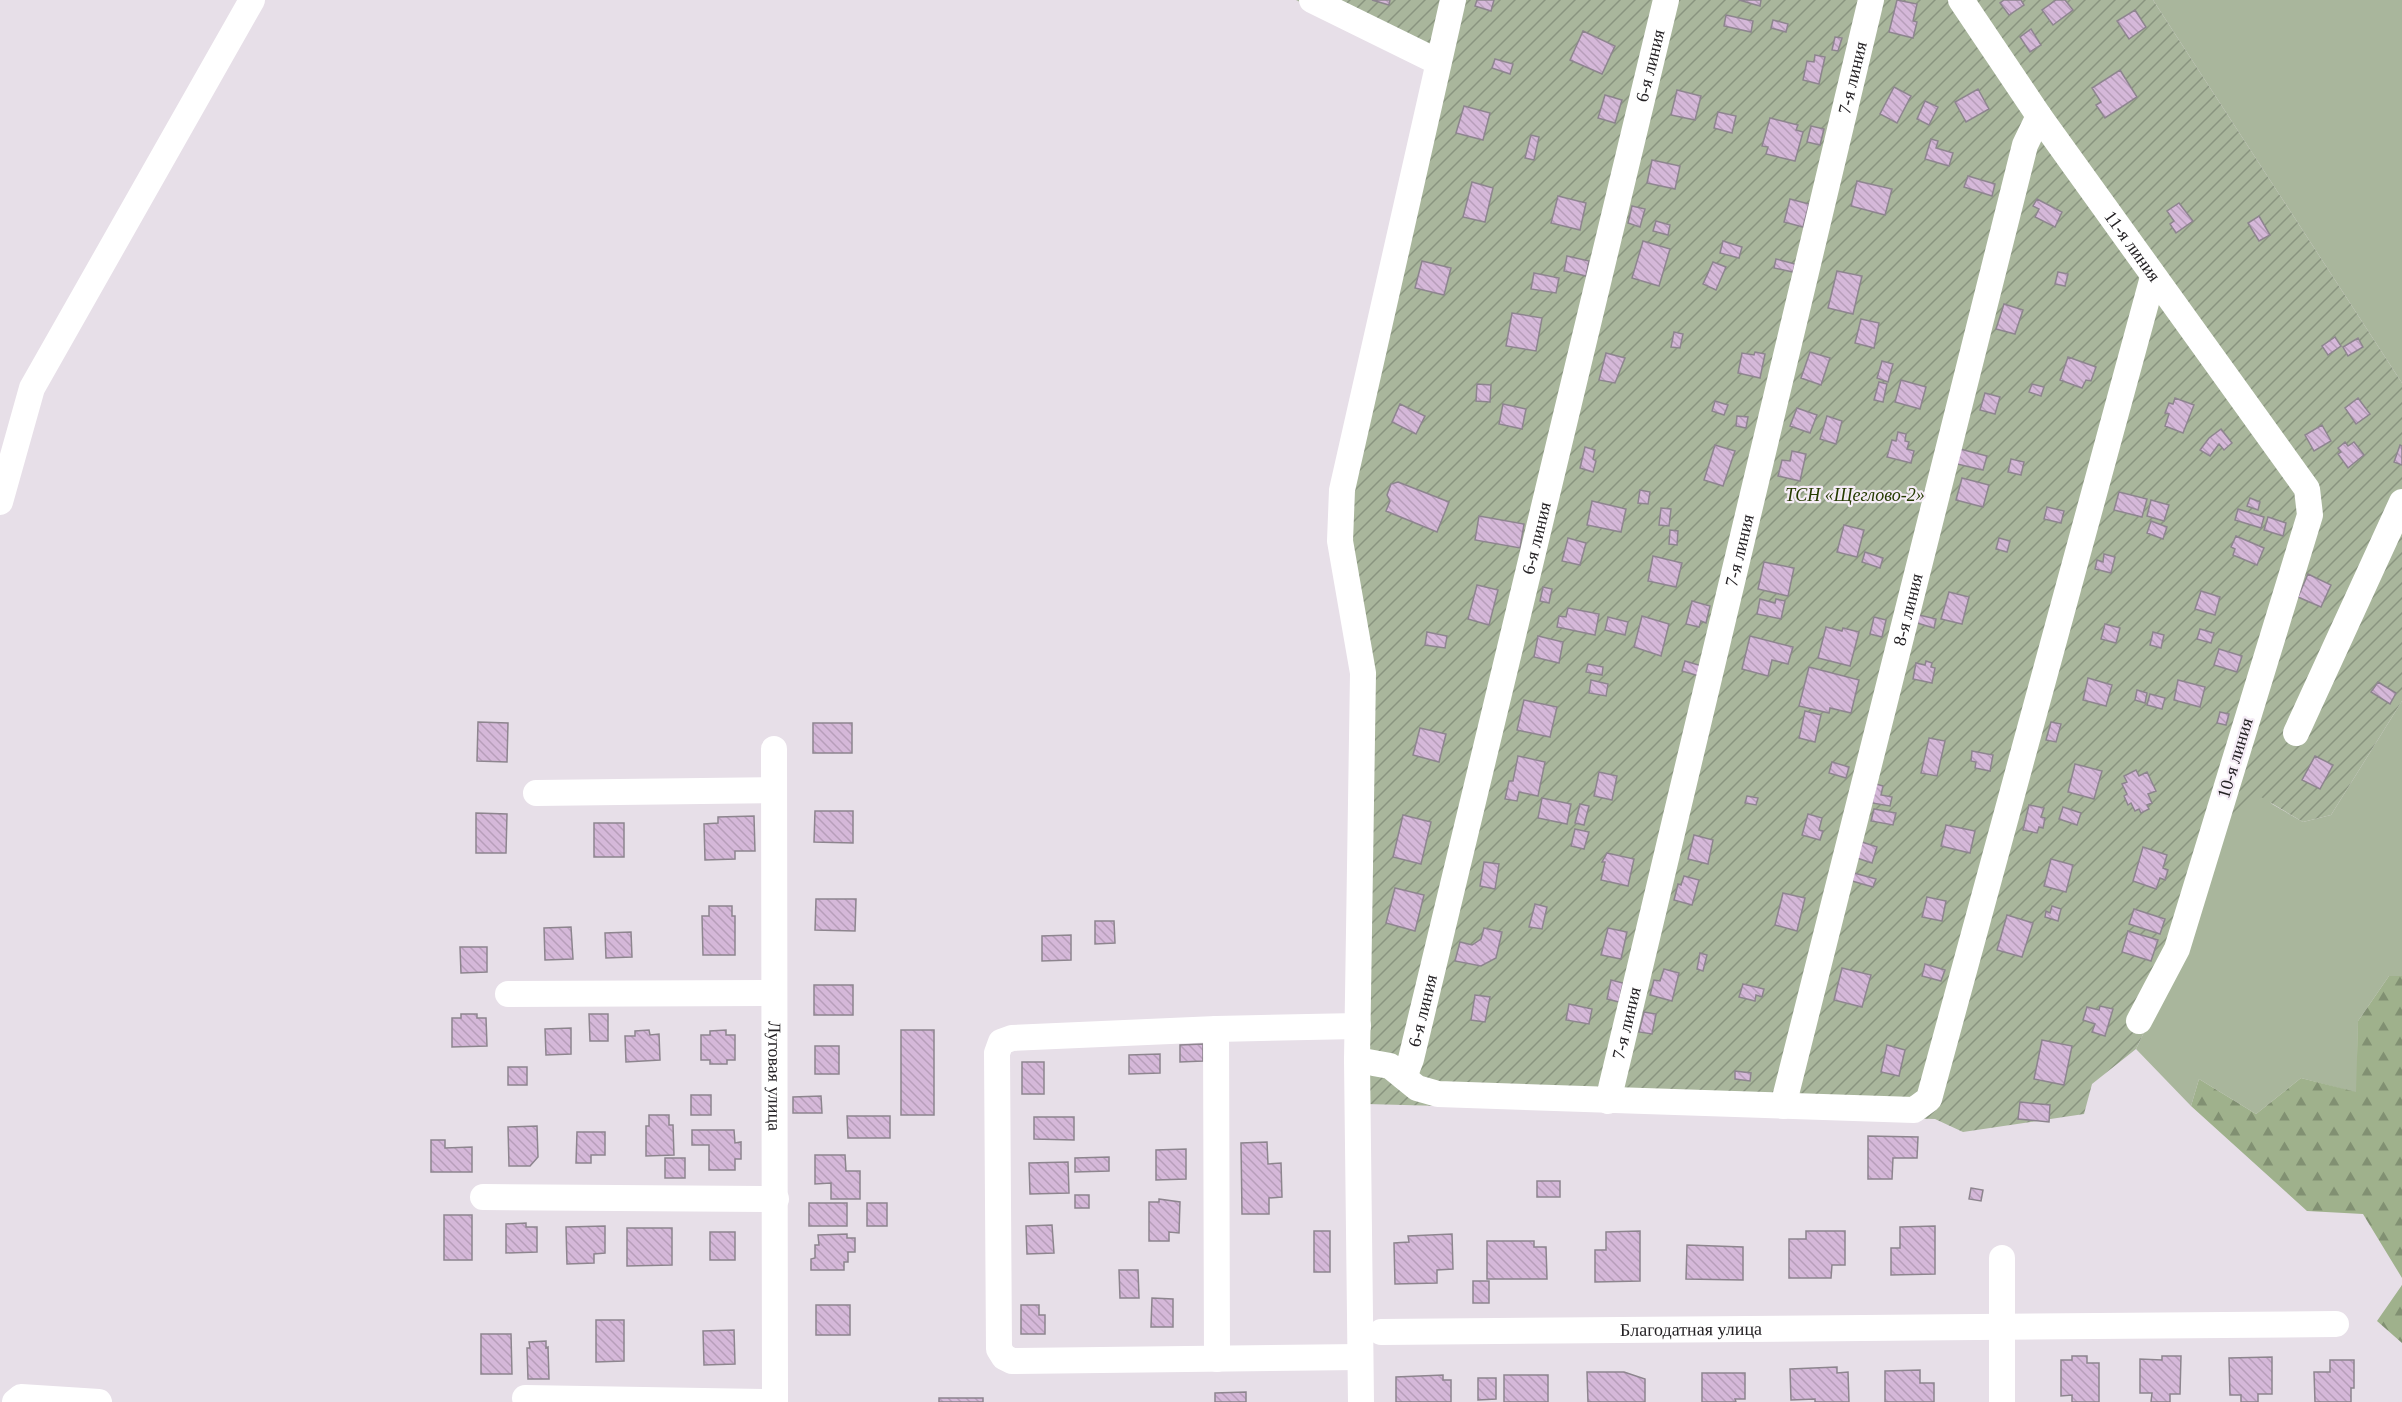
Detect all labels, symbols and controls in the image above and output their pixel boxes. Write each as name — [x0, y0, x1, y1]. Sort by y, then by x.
street label: 6-я линия — [1632, 27, 1669, 104]
street label: 7-я линия — [1834, 39, 1871, 116]
street label: 11-я линия — [2100, 207, 2165, 285]
park label: ТСН «Щеглово-2» — [1785, 485, 1925, 505]
street label: 6-я линия — [1518, 500, 1555, 576]
street label: 7-я линия — [1721, 512, 1758, 589]
street label: 8-я линия — [1889, 571, 1927, 648]
street label: 10-я линия — [2213, 715, 2257, 801]
street label: 6-я линия — [1404, 972, 1441, 1049]
street label: 7-я линия — [1608, 985, 1645, 1061]
street label: Луговая улица — [764, 1021, 785, 1131]
street label: Благодатная улица — [1620, 1319, 1762, 1340]

